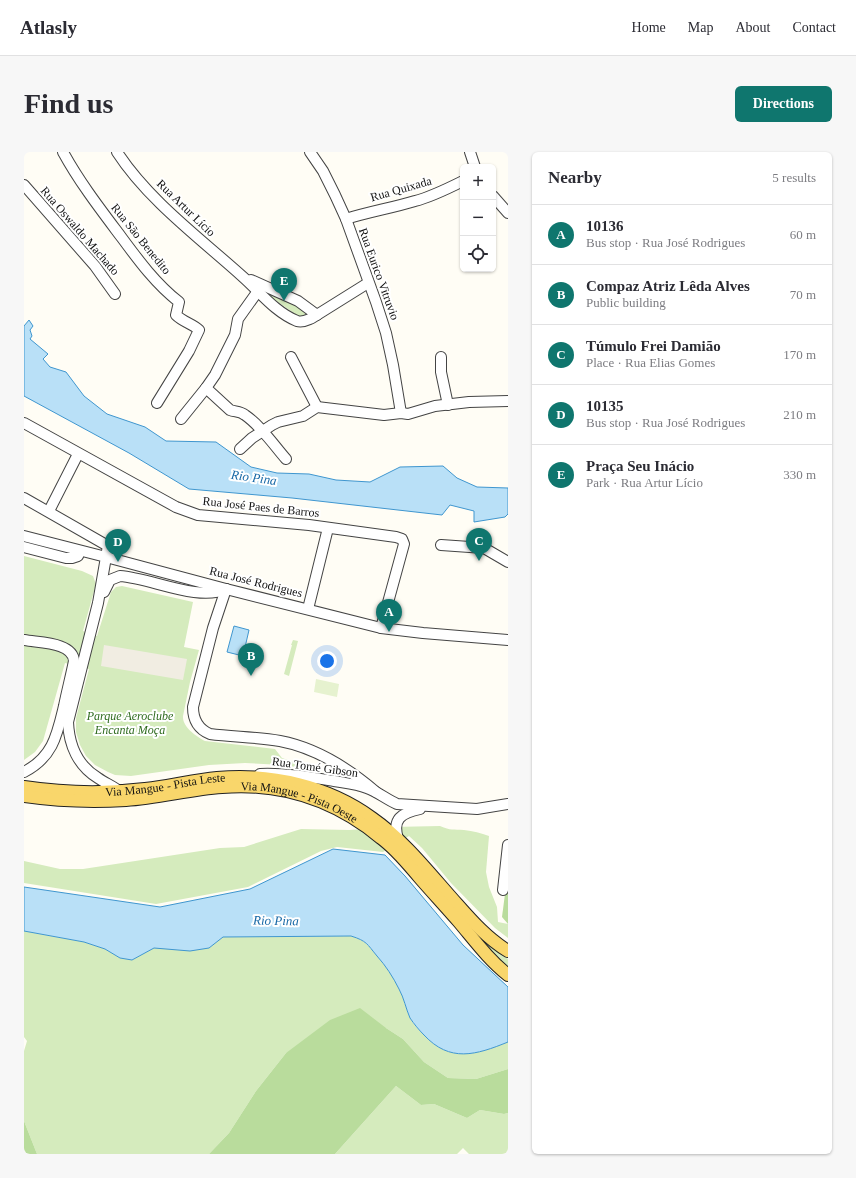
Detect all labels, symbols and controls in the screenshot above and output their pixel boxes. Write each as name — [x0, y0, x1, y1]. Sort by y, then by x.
text: Atlasly — [20, 17, 77, 38]
text: Home — [632, 20, 666, 35]
text: Map — [688, 20, 713, 35]
text: About — [735, 20, 770, 35]
text: Contact — [792, 20, 836, 35]
button: Directions — [735, 86, 832, 122]
text: Find us — [24, 88, 114, 119]
map controls — [460, 164, 496, 272]
button: + — [460, 164, 496, 200]
text: Nearby — [548, 168, 602, 187]
text: 5 results — [772, 170, 816, 185]
street label: Rua Quixada — [369, 173, 434, 204]
street label: Rua Artur Lício — [154, 177, 218, 239]
street label: Rua Oswaldo Machado — [38, 184, 122, 278]
button: − — [460, 200, 496, 236]
street label: Rua São Benedito — [108, 201, 174, 277]
text: 10136 — [586, 218, 624, 234]
street label: Rua Eurico Vitruvio — [356, 226, 402, 322]
text: A — [556, 227, 566, 242]
text: 60 m — [790, 227, 816, 242]
text: Bus stop · Rua José Rodrigues — [586, 235, 745, 250]
button: locate — [460, 236, 496, 272]
pin: E — [271, 268, 297, 301]
text: Compaz Atriz Lêda Alves — [586, 278, 750, 294]
text: B — [557, 287, 565, 302]
text: 70 m — [790, 287, 816, 302]
text: Public building — [586, 295, 666, 310]
text: Túmulo Frei Damião — [586, 338, 721, 354]
text: C — [556, 347, 566, 362]
text: 170 m — [783, 347, 816, 362]
text: Place · Rua Elias Gomes — [586, 355, 715, 370]
text: 10135 — [586, 398, 624, 414]
text: D — [556, 407, 566, 422]
text: 210 m — [783, 407, 816, 422]
text: Bus stop · Rua José Rodrigues — [586, 415, 745, 430]
text: Praça Seu Inácio — [586, 458, 694, 474]
water label: Rio Pina — [229, 467, 278, 488]
text: E — [557, 467, 565, 482]
text: 330 m — [783, 467, 816, 482]
text: Park · Rua Artur Lício — [586, 475, 703, 490]
street label: Rua José Paes de Barros — [202, 494, 320, 520]
pin: C — [466, 528, 492, 561]
pin: D — [105, 529, 131, 562]
street label: Rua José Rodrigues — [208, 564, 304, 600]
pin: A — [376, 599, 402, 632]
pin: B — [238, 643, 264, 676]
your location — [317, 651, 337, 671]
park label: Parque Aeroclube Encanta Moça — [86, 709, 174, 737]
street label: Rua Tomé Gibson — [271, 754, 359, 780]
street label: Via Mangue - Pista Leste — [105, 770, 226, 799]
street label: Via Mangue - Pista Oeste — [240, 779, 360, 826]
water label: Rio Pina — [252, 913, 300, 928]

